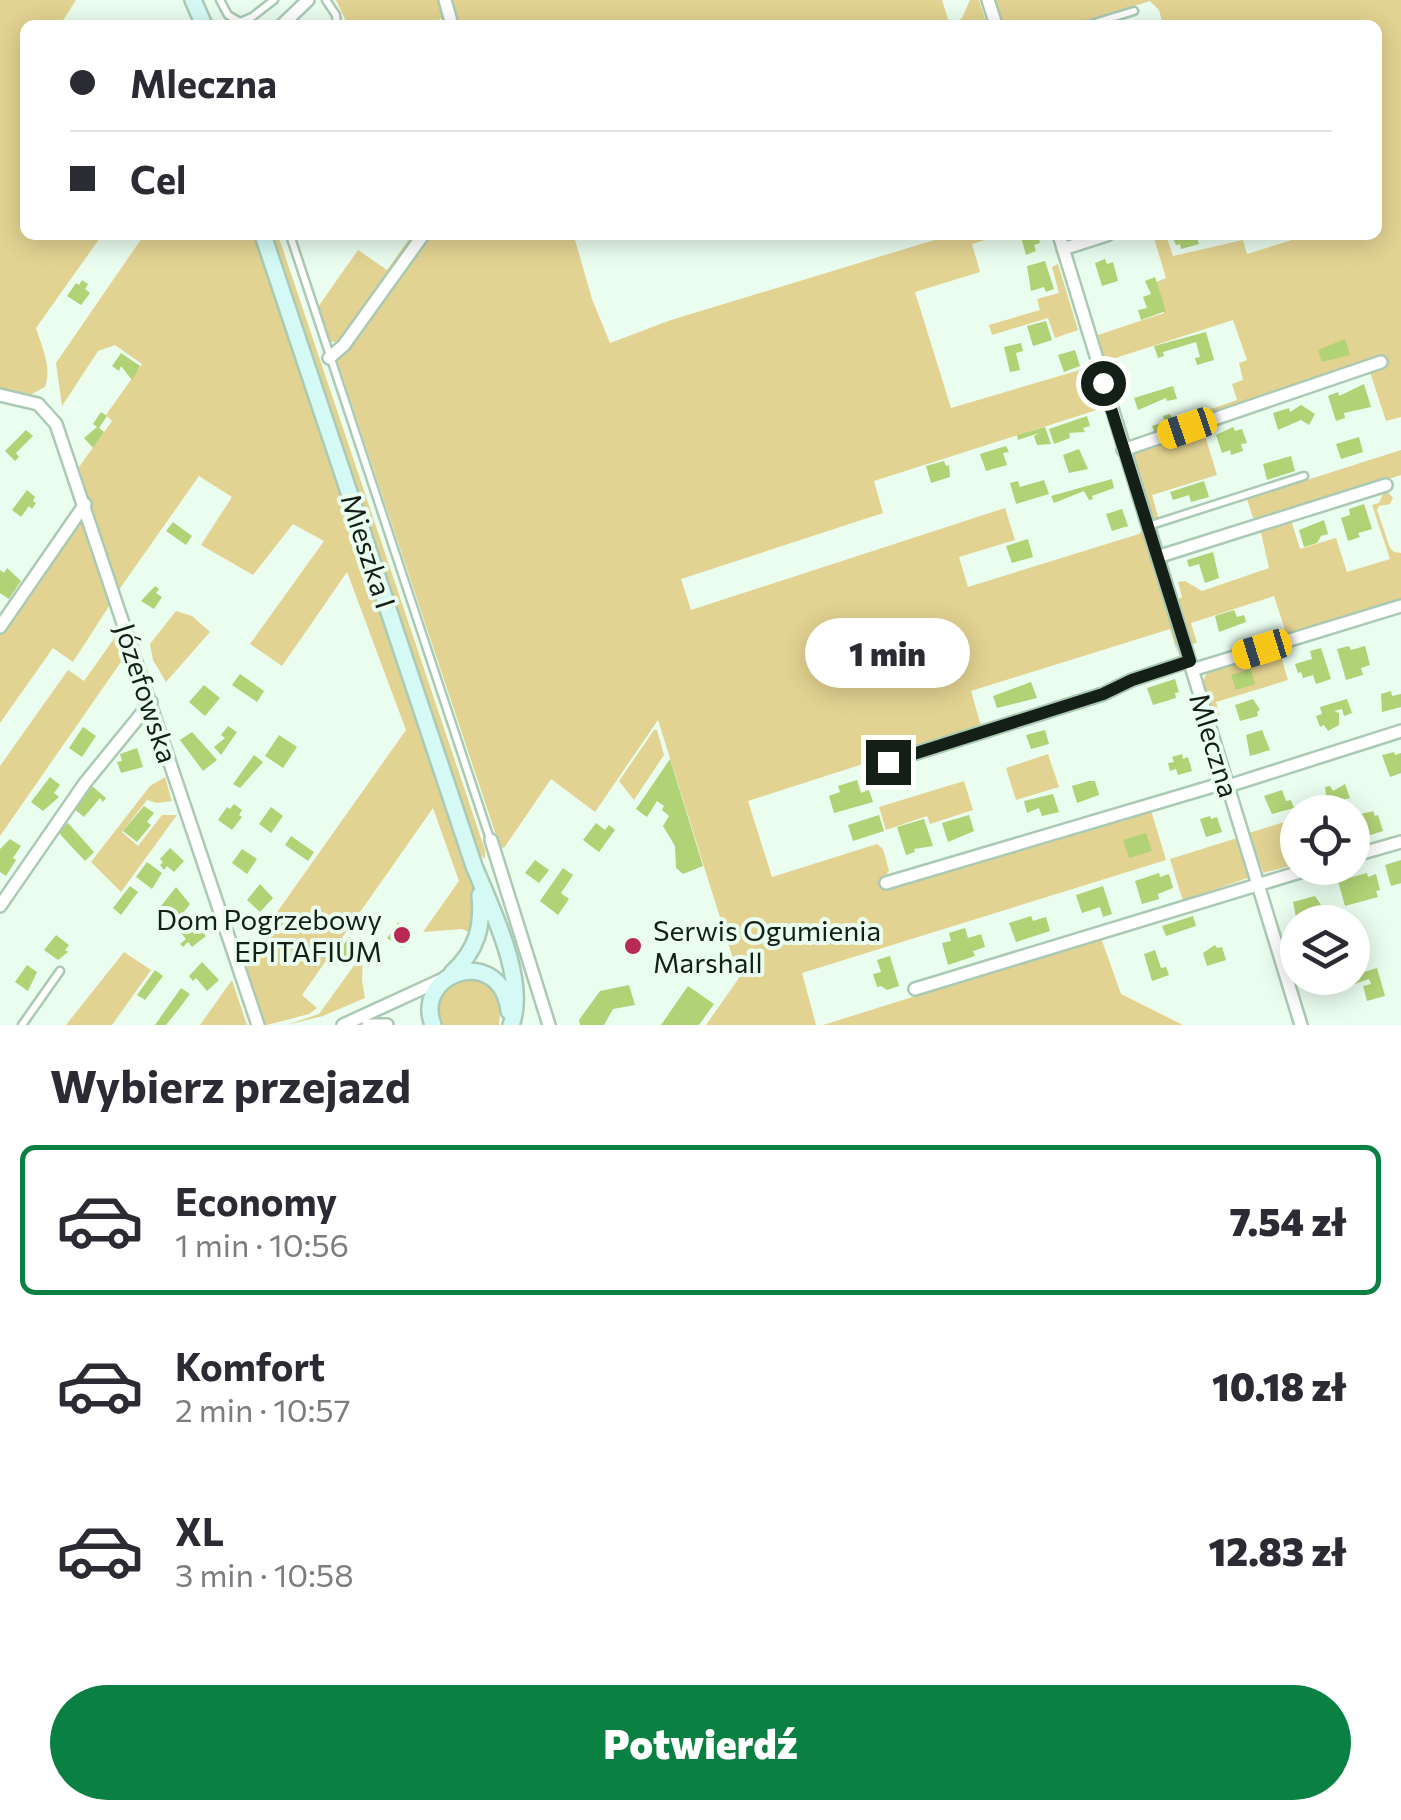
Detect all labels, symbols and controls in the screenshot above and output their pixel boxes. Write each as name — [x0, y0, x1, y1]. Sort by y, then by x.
text: Mleczna — [130, 59, 277, 106]
text: Cel — [130, 155, 186, 202]
route start — [1081, 361, 1126, 406]
car — [1154, 404, 1220, 452]
street label: Mieszka I — [335, 489, 403, 613]
callout: 1 min — [806, 617, 970, 687]
street label: Józefowska — [108, 619, 186, 767]
car — [1229, 626, 1295, 672]
text: 1 min — [849, 633, 926, 673]
street label: Mleczna — [1183, 689, 1247, 801]
route end — [866, 740, 911, 785]
map controls — [1280, 795, 1370, 995]
button: locate — [1280, 795, 1370, 885]
place label: Dom Pogrzebowy EPITAFIUM — [156, 902, 382, 968]
button: layers — [1280, 905, 1370, 995]
place label: Serwis Ogumienia Marshall — [653, 913, 881, 979]
marker: Dom Pogrzebowy EPITAFIUM — [391, 924, 413, 946]
marker: Serwis Ogumienia Marshall — [622, 935, 644, 957]
text: Wybierz przejazd — [50, 1057, 411, 1112]
icon: car — [55, 1175, 145, 1265]
text: Economy — [175, 1177, 337, 1224]
text: 7.54 zł — [1229, 1197, 1346, 1244]
text: 1 min · 10:56 — [175, 1224, 349, 1264]
icon: car — [55, 1340, 145, 1430]
text: Komfort — [175, 1342, 325, 1389]
text: 10.18 zł — [1212, 1362, 1346, 1409]
text: 2 min · 10:57 — [175, 1389, 351, 1429]
icon: car — [55, 1505, 145, 1595]
text: XL — [175, 1507, 224, 1554]
text: 12.83 zł — [1208, 1527, 1346, 1574]
text: 3 min · 10:58 — [175, 1554, 354, 1594]
button: Potwierdź — [50, 1685, 1351, 1800]

